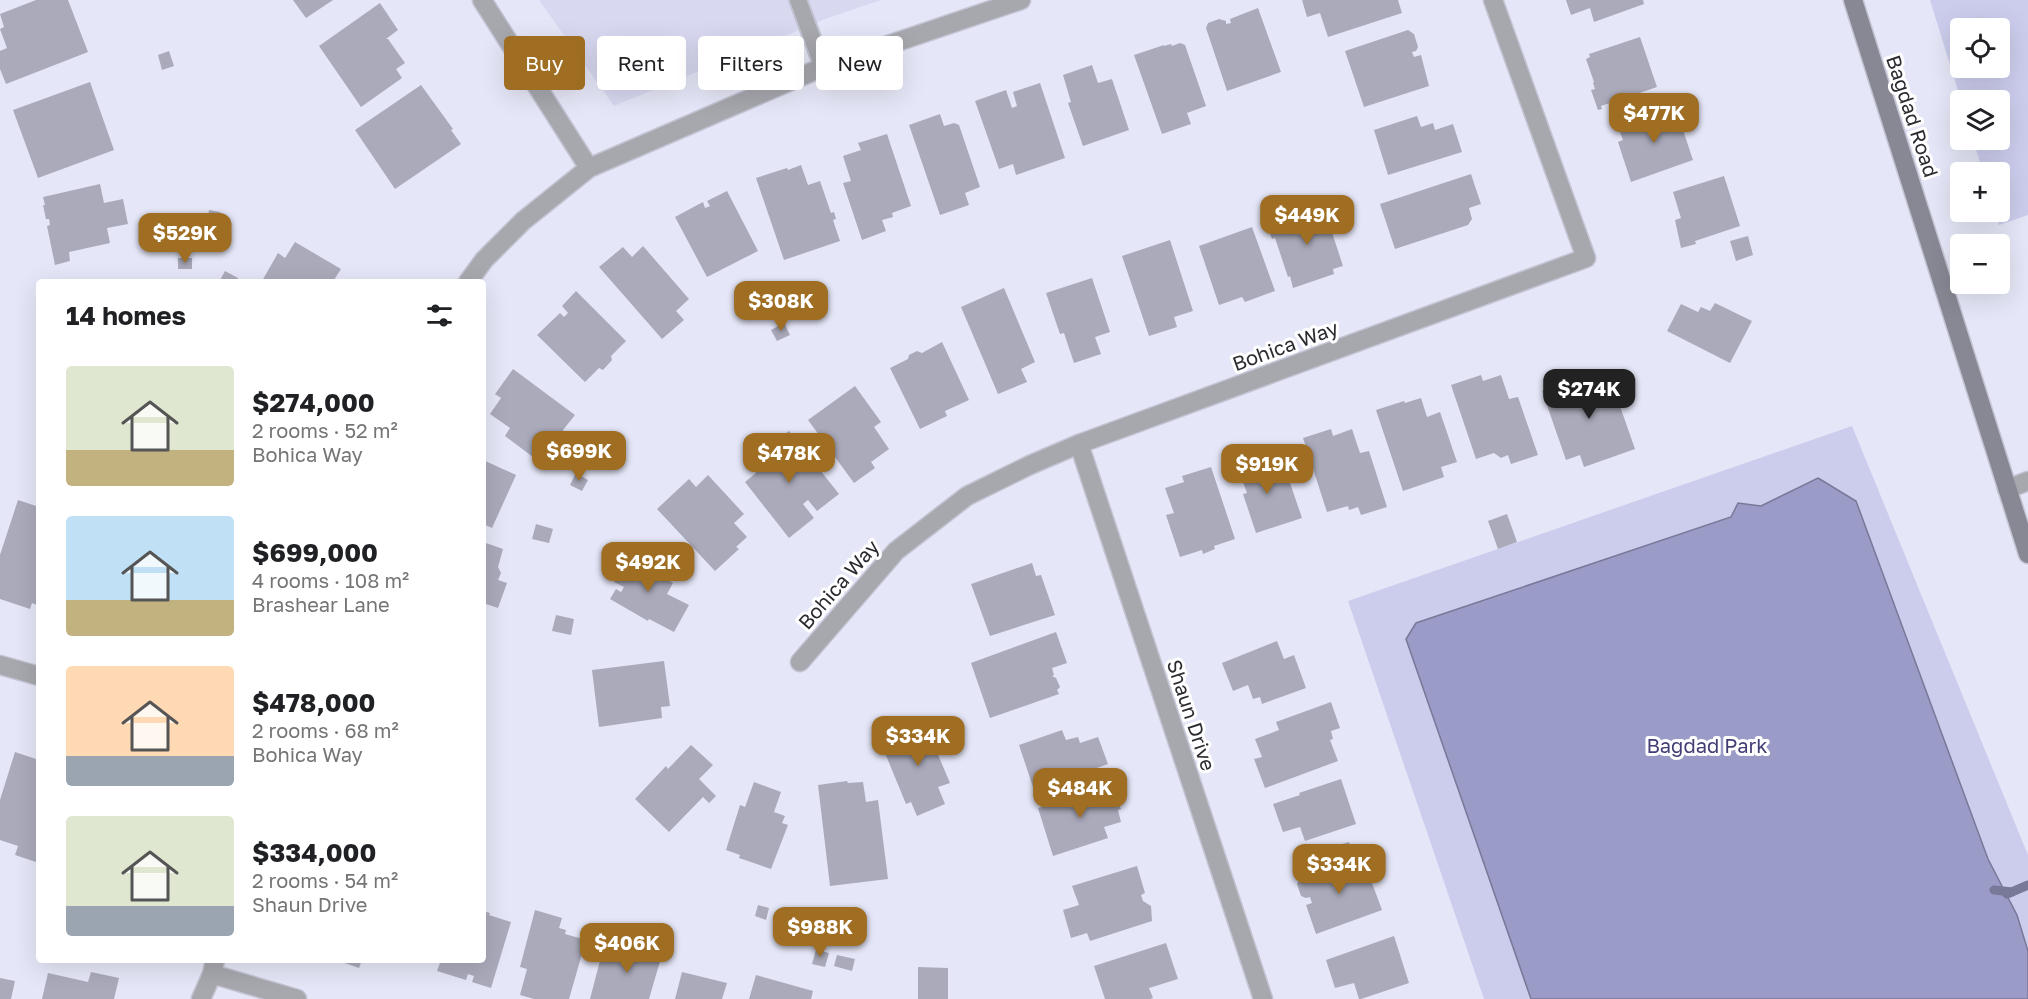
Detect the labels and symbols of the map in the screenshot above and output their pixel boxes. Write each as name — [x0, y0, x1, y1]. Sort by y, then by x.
street label: Bagdad Road — [1882, 52, 1944, 180]
pin: $477K — [1612, 93, 1696, 144]
pin: $449K — [1265, 195, 1349, 246]
pin: $529K — [143, 213, 227, 264]
pin: $308K — [739, 281, 823, 332]
street label: Bohica Way — [1229, 315, 1341, 375]
pin: $274K — [1547, 369, 1631, 420]
pin: $699K — [537, 431, 621, 482]
pin: $478K — [747, 433, 831, 484]
pin: $919K — [1225, 444, 1309, 495]
street label: Bohica Way — [793, 534, 883, 634]
pin: $492K — [606, 542, 690, 593]
street label: Shaun Drive — [1163, 656, 1221, 774]
pin: $334K — [876, 716, 960, 767]
park label: Bagdad Park — [1646, 733, 1768, 757]
pin: $484K — [1038, 768, 1122, 819]
pin: $334K — [1297, 844, 1381, 895]
pin: $988K — [778, 907, 862, 958]
pin: $406K — [585, 923, 669, 974]

